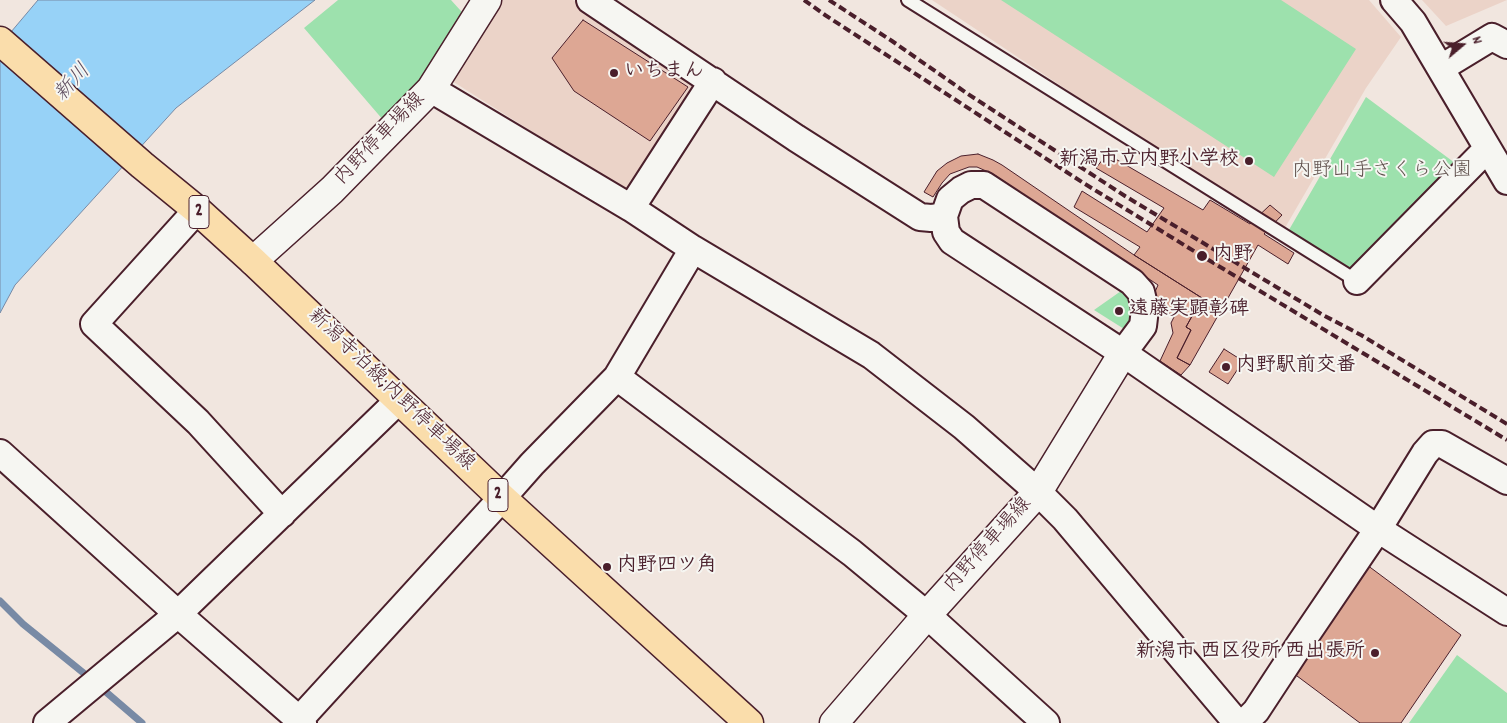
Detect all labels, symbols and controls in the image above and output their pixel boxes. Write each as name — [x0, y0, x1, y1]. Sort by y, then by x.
north arrow — [1437, 20, 1487, 70]
text: N — [1466, 34, 1487, 47]
water label: 新川 — [51, 60, 97, 108]
place label: いちまん — [624, 61, 704, 85]
marker: いちまん — [608, 67, 620, 79]
street label: 内野停車場線 — [331, 89, 431, 191]
place label: 新潟市立内野小学校 — [1059, 149, 1239, 173]
marker: 新潟市立内野小学校 — [1243, 155, 1255, 167]
park label: 内野山手さくら公園 — [1292, 160, 1472, 184]
road number: 2 — [189, 196, 209, 228]
place label: 内野 — [1213, 244, 1253, 268]
marker: 内野 — [1195, 249, 1209, 263]
place label: 遠藤実顕彰碑 — [1129, 299, 1249, 323]
street label: 新潟寺泊線;内野停車場線 — [301, 305, 479, 477]
marker: 遠藤実顕彰碑 — [1113, 305, 1125, 317]
place label: 内野駅前交番 — [1236, 355, 1356, 379]
marker: 内野駅前交番 — [1220, 361, 1232, 373]
road number: 2 — [488, 478, 508, 512]
street label: 内野停車場線 — [940, 493, 1038, 599]
place label: 内野四ツ角 — [617, 555, 717, 579]
marker: 内野四ツ角 — [601, 561, 613, 573]
place label: 新潟市 西区役所 西出張所 — [1136, 641, 1365, 665]
marker: 新潟市 西区役所 西出張所 — [1369, 647, 1381, 659]

